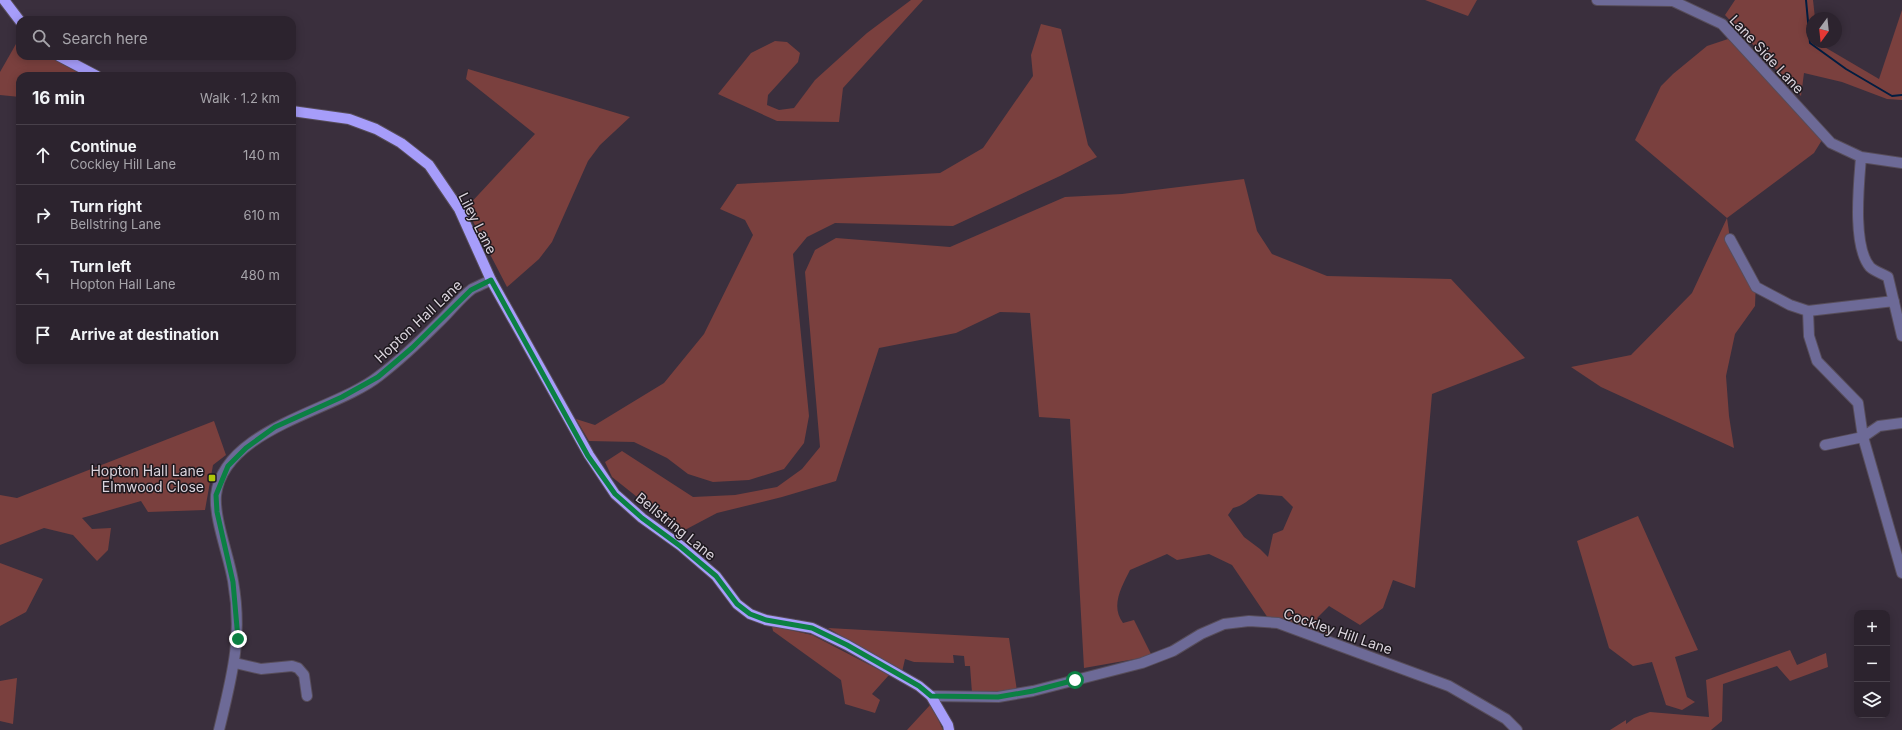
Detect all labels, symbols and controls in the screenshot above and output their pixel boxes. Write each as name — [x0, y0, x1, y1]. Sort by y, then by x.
street label: Lane Side Lane — [1726, 11, 1808, 97]
north arrow — [1806, 12, 1842, 48]
search box — [16, 16, 296, 60]
icon: search — [30, 27, 52, 49]
text: Search here — [62, 29, 148, 48]
text: 16 min — [32, 88, 85, 108]
text: Walk · 1.2 km — [200, 90, 280, 106]
text: Continue — [70, 137, 137, 156]
icon: ahead — [32, 144, 54, 166]
text: 140 m — [243, 147, 280, 163]
text: Cockley Hill Lane — [70, 156, 176, 172]
street label: Liley Lane — [455, 189, 501, 257]
text: Turn right — [70, 197, 142, 216]
icon: right — [32, 204, 54, 226]
text: 610 m — [243, 207, 280, 223]
text: Bellstring Lane — [70, 216, 161, 232]
text: Turn left — [70, 257, 131, 276]
icon: left — [32, 264, 54, 286]
text: 480 m — [240, 267, 280, 283]
text: Hopton Hall Lane — [70, 276, 176, 292]
street label: Hopton Hall Lane — [371, 276, 465, 366]
icon: arrive — [32, 324, 54, 346]
text: Arrive at destination — [70, 325, 219, 344]
place label: Hopton Hall Lane Elmwood Close — [90, 462, 204, 495]
marker: Hopton Hall Lane Elmwood Close — [207, 473, 217, 483]
street label: Bellstring Lane — [633, 489, 719, 563]
street label: Cockley Hill Lane — [1281, 604, 1395, 658]
map controls — [1854, 610, 1890, 718]
button: + — [1854, 610, 1890, 646]
route end — [229, 630, 247, 648]
button: − — [1854, 646, 1890, 682]
route start — [1066, 671, 1084, 689]
button: layers — [1854, 682, 1890, 718]

